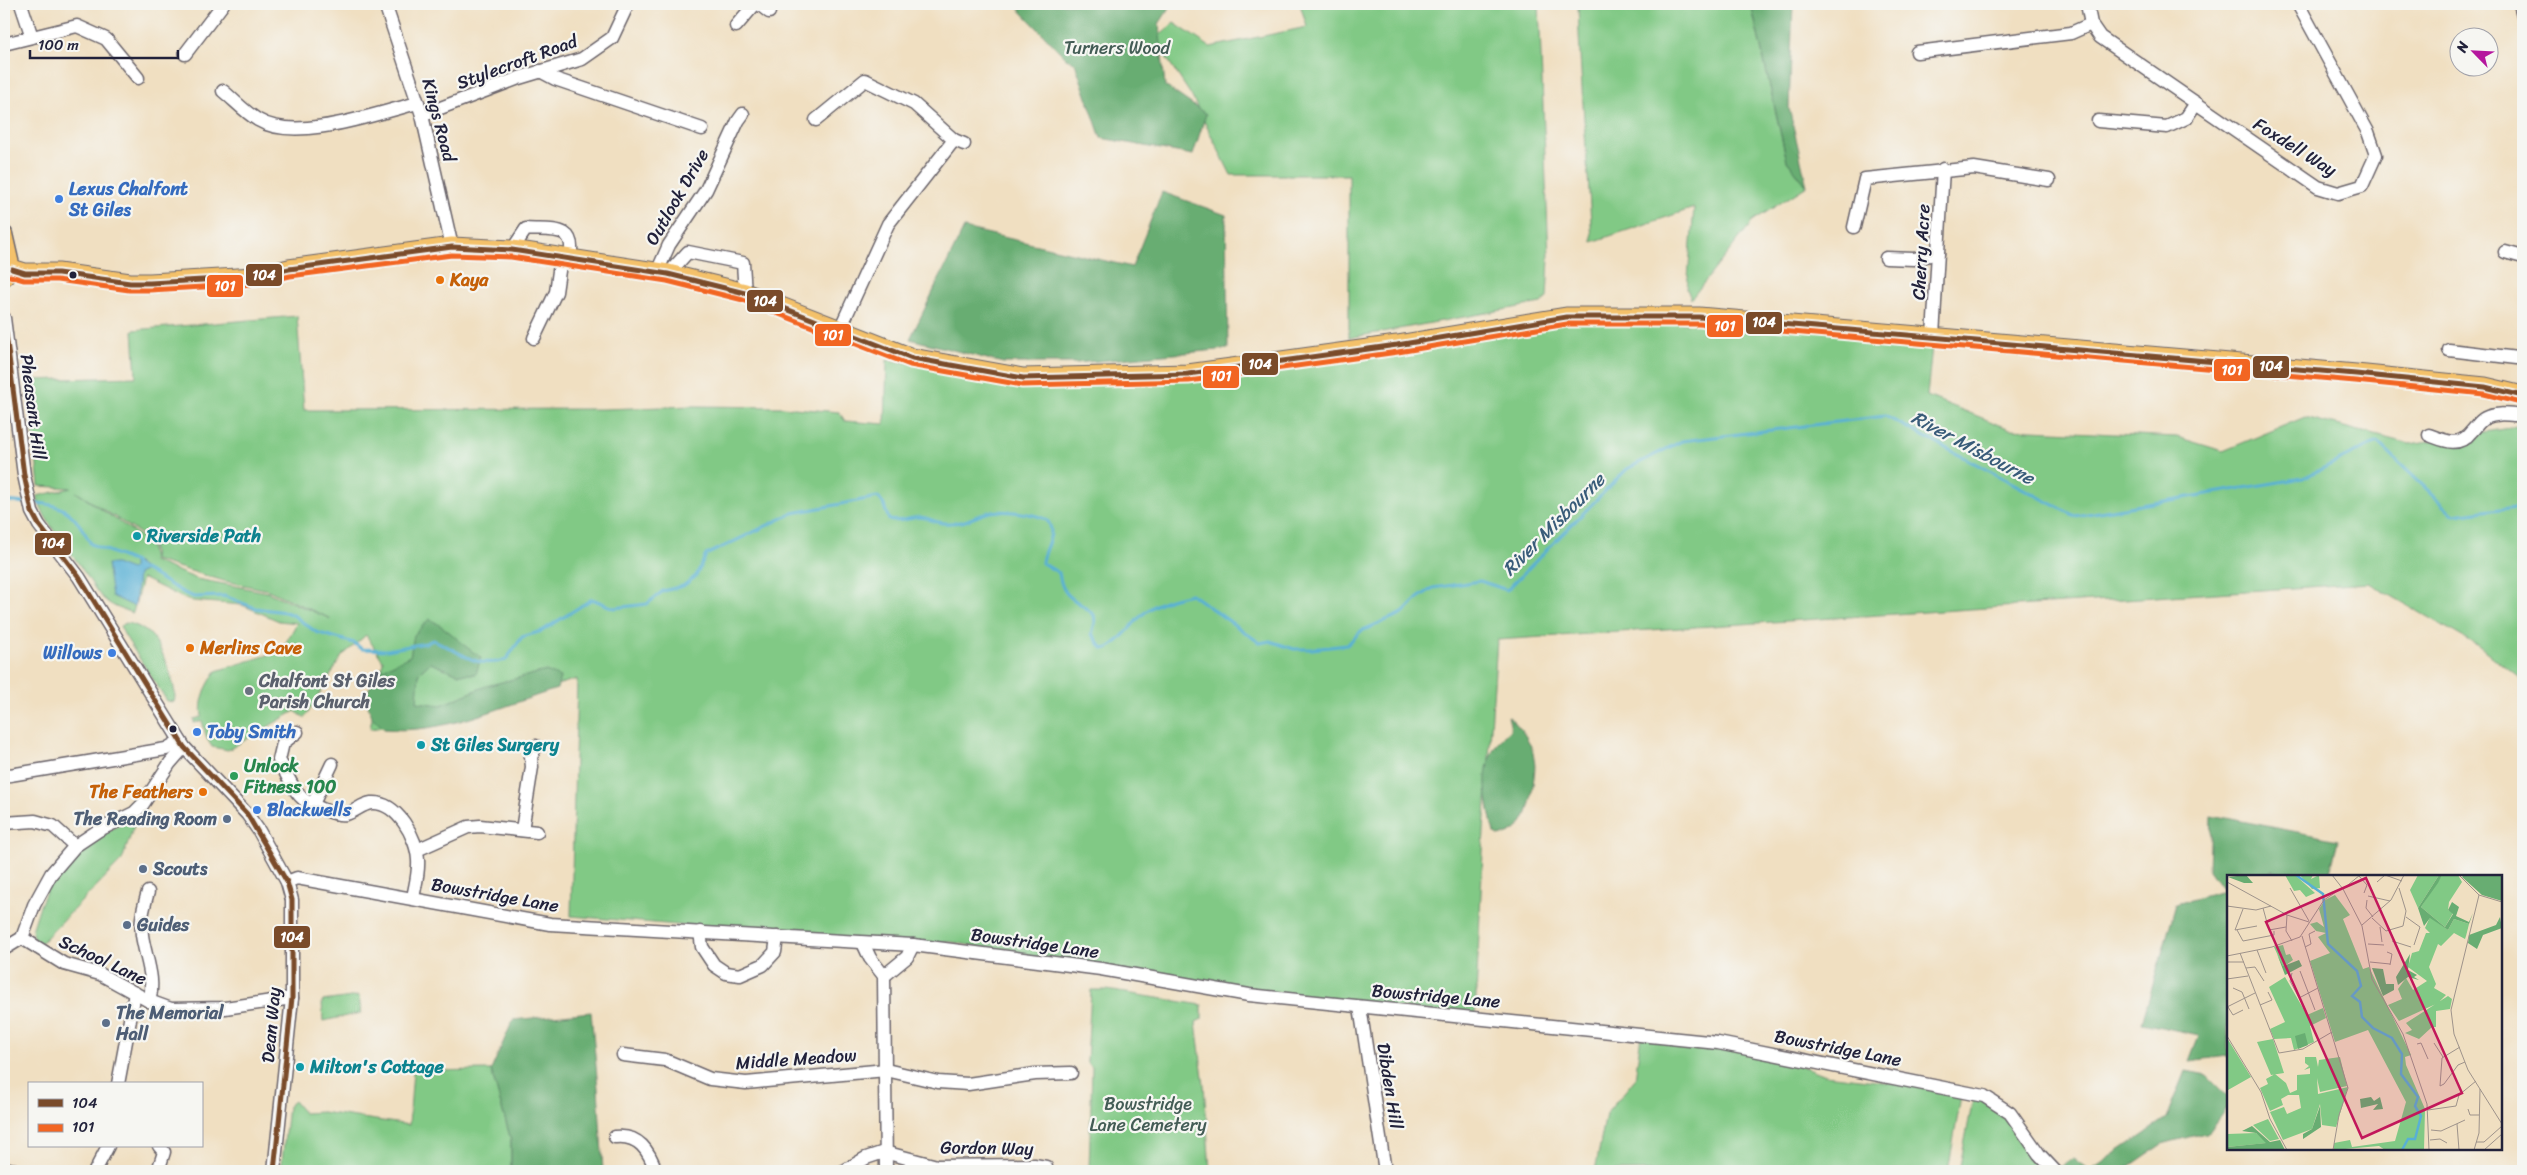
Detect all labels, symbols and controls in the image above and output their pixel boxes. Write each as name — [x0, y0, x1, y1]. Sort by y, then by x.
street label: Stylecroft Road — [452, 25, 583, 99]
scale bar — [30, 28, 178, 60]
north arrow — [2450, 28, 2500, 78]
text: 100 m — [38, 32, 79, 58]
park label: Turners Wood — [1064, 32, 1172, 64]
text: N — [2449, 37, 2476, 57]
street label: Kings Road — [412, 75, 466, 167]
street label: Foxdell Way — [2247, 109, 2344, 186]
street label: Outlook Drive — [636, 143, 718, 251]
place label: Lexus Chalfont St Giles — [68, 173, 188, 226]
marker: Lexus Chalfont St Giles — [53, 193, 65, 205]
street label: Cherry Acre — [1903, 203, 1939, 301]
line badge: 104 — [245, 263, 283, 287]
text: 104 — [252, 263, 276, 288]
place label: Kaya — [449, 264, 489, 296]
unlabelled marker — [68, 270, 78, 280]
line badge: 101 — [206, 274, 244, 298]
text: 101 — [215, 274, 235, 299]
marker: Kaya — [434, 274, 446, 286]
line badge: 104 — [746, 289, 784, 313]
text: 104 — [753, 289, 777, 314]
text: 104 — [1752, 310, 1776, 335]
line badge: 104 — [1745, 311, 1783, 335]
line badge: 101 — [1706, 314, 1744, 338]
text: 101 — [1715, 314, 1735, 339]
line badge: 101 — [814, 323, 852, 347]
text: 101 — [823, 323, 843, 348]
street label: Pheasant Hill — [11, 352, 55, 463]
line badge: 104 — [1241, 352, 1279, 376]
text: 104 — [1248, 352, 1272, 377]
text: 104 — [2259, 354, 2283, 379]
line badge: 104 — [2252, 355, 2290, 379]
line badge: 101 — [2213, 358, 2251, 382]
text: 101 — [2222, 358, 2242, 383]
text: 101 — [1211, 364, 1231, 389]
line badge: 101 — [1202, 365, 1240, 389]
water label: River Misbourne — [1905, 401, 2042, 495]
water label: River Misbourne — [1494, 464, 1614, 584]
place label: Riverside Path — [146, 520, 261, 552]
marker: Riverside Path — [131, 530, 143, 542]
text: 104 — [41, 531, 65, 556]
line badge: 104 — [34, 532, 72, 556]
place label: Merlins Cave — [199, 632, 303, 664]
place label: Willows — [43, 637, 103, 669]
marker: Merlins Cave — [184, 642, 196, 654]
marker: Willows — [106, 647, 118, 659]
place label: Chalfont St Giles Parish Church — [258, 665, 396, 718]
marker: Chalfont St Giles Parish Church — [243, 685, 255, 697]
place label: Toby Smith — [207, 716, 296, 748]
unlabelled marker — [168, 724, 178, 734]
marker: Toby Smith — [191, 726, 203, 738]
place label: St Giles Surgery — [430, 729, 560, 761]
marker: St Giles Surgery — [415, 739, 427, 751]
place label: Unlock Fitness 100 — [243, 750, 336, 803]
marker: Unlock Fitness 100 — [228, 770, 240, 782]
place label: The Feathers — [89, 776, 194, 808]
marker: The Feathers — [197, 786, 209, 798]
place label: Blackwells — [267, 794, 352, 826]
place label: The Reading Room — [74, 803, 217, 835]
marker: Blackwells — [251, 804, 263, 816]
marker: The Reading Room — [221, 813, 233, 825]
place label: Scouts — [152, 853, 208, 885]
marker: Scouts — [137, 863, 149, 875]
street label: Bowstridge Lane — [429, 868, 561, 922]
inset map — [2227, 875, 2502, 1150]
place label: Guides — [136, 909, 190, 941]
street label: Bowstridge Lane — [969, 918, 1101, 968]
marker: Guides — [121, 919, 133, 931]
line badge: 104 — [273, 925, 311, 949]
text: 104 — [280, 925, 304, 950]
street label: School Lane — [54, 926, 152, 994]
street label: Bowstridge Lane — [1370, 974, 1502, 1018]
street label: Dean Way — [252, 985, 290, 1064]
place label: The Memorial Hall — [115, 997, 224, 1050]
marker: The Memorial Hall — [100, 1017, 112, 1029]
street label: Bowstridge Lane — [1772, 1020, 1904, 1076]
street label: Middle Meadow — [734, 1039, 858, 1079]
street label: Dibden Hill — [1367, 1041, 1413, 1132]
place label: Milton's Cottage — [309, 1051, 444, 1083]
marker: Milton's Cottage — [294, 1061, 306, 1073]
legend — [28, 1082, 202, 1148]
park label: Bowstridge Lane Cemetery — [1089, 1088, 1207, 1141]
text: 104 — [72, 1090, 97, 1116]
text: 101 — [72, 1114, 94, 1140]
street label: Gordon Way — [940, 1131, 1034, 1165]

